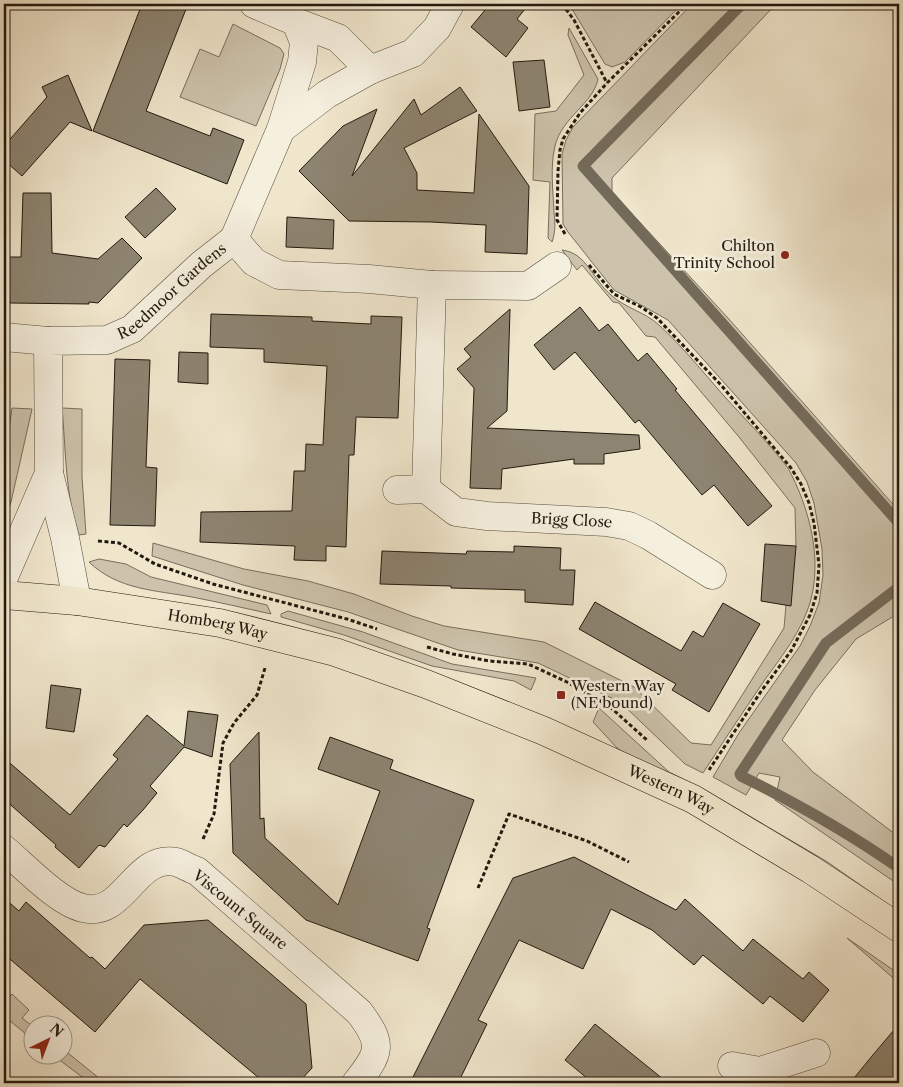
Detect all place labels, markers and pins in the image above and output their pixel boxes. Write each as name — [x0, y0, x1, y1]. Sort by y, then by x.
place label: Chilton Trinity School — [674, 236, 776, 272]
marker: Chilton Trinity School — [779, 249, 791, 261]
place label: Western Way (NE bound) — [570, 676, 665, 712]
marker: Western Way (NE bound) — [555, 689, 567, 701]

